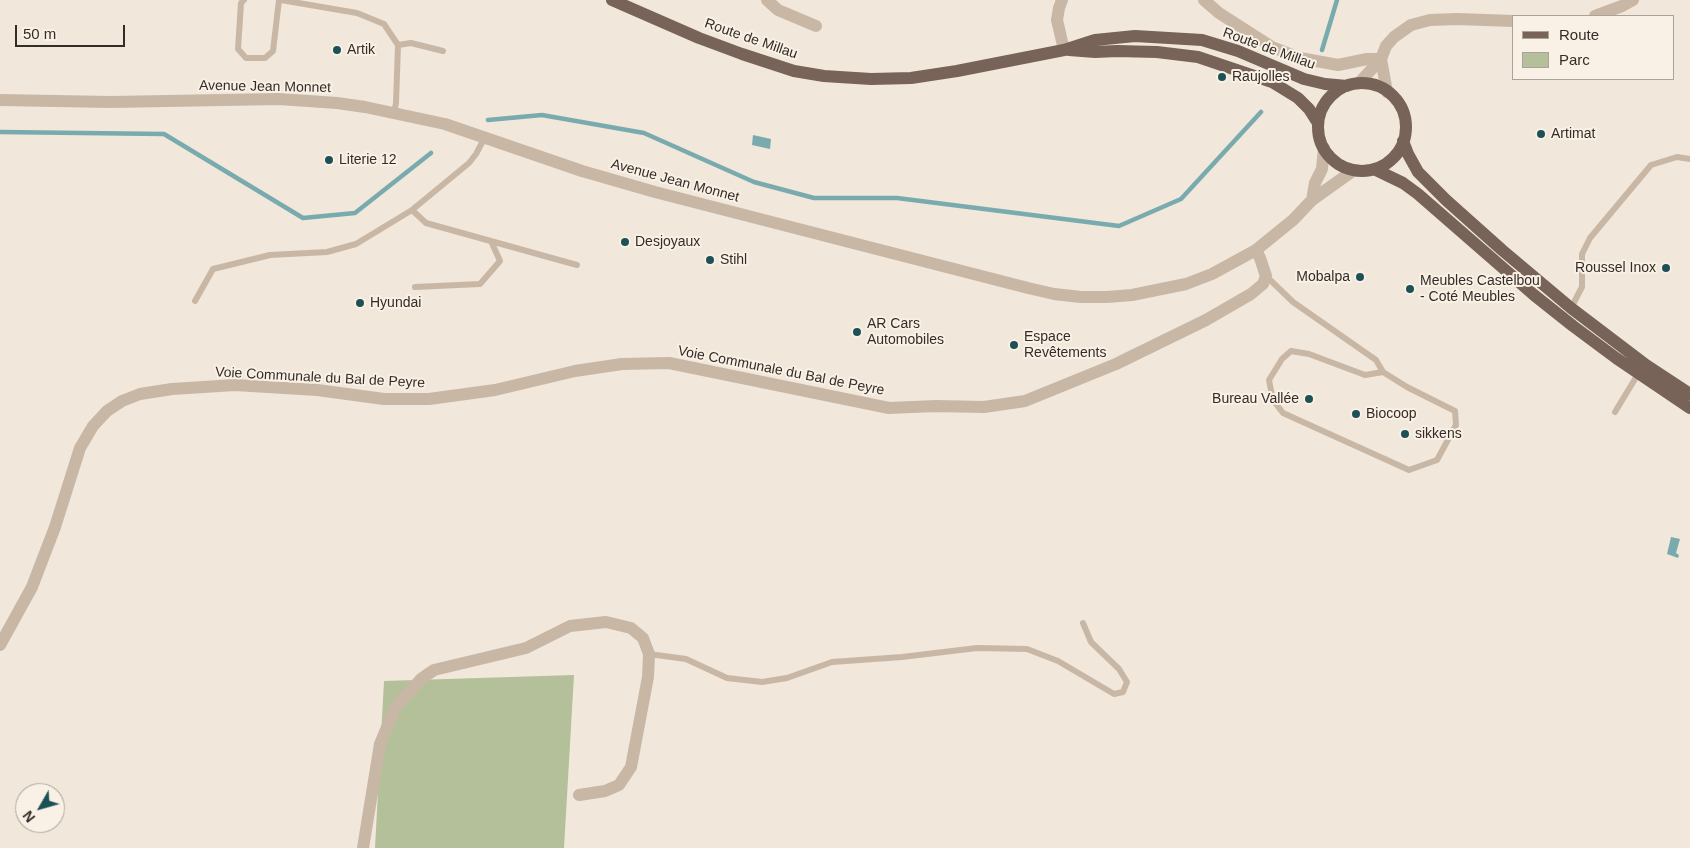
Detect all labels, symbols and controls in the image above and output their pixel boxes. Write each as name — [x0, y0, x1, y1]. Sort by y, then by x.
scale bar — [18, 15, 128, 47]
street label: Route de Millau — [702, 15, 800, 63]
legend — [1512, 15, 1675, 80]
street label: Route de Millau — [1220, 24, 1318, 74]
text: 50 m — [23, 25, 56, 42]
text: Route — [1559, 26, 1599, 43]
place label: Artik — [347, 42, 375, 58]
marker: Artik — [331, 44, 343, 56]
text: Parc — [1559, 51, 1590, 68]
place label: Raujolles — [1232, 69, 1290, 85]
marker: Raujolles — [1216, 71, 1228, 83]
street label: Avenue Jean Monnet — [199, 77, 331, 97]
place label: Artimat — [1551, 126, 1595, 142]
marker: Artimat — [1535, 128, 1547, 140]
place label: Literie 12 — [339, 152, 397, 168]
marker: Literie 12 — [323, 154, 335, 166]
street label: Avenue Jean Monnet — [609, 156, 741, 206]
place label: Desjoyaux — [635, 234, 700, 250]
marker: Desjoyaux — [619, 236, 631, 248]
place label: Stihl — [720, 252, 747, 268]
marker: Stihl — [704, 254, 716, 266]
place label: Roussel Inox — [1575, 260, 1656, 276]
marker: Roussel Inox — [1660, 262, 1672, 274]
place label: Mobalpa — [1296, 269, 1350, 285]
marker: Mobalpa — [1354, 271, 1366, 283]
place label: Meubles Castelbou - Coté Meubles — [1420, 273, 1540, 306]
marker: Meubles Castelbou - Coté Meubles — [1404, 283, 1416, 295]
place label: Hyundai — [370, 295, 421, 311]
marker: Hyundai — [354, 297, 366, 309]
place label: AR Cars Automobiles — [867, 316, 944, 348]
marker: AR Cars Automobiles — [851, 326, 863, 338]
place label: Espace Revêtements — [1024, 329, 1106, 362]
marker: Espace Revêtements — [1008, 339, 1020, 351]
street label: Voie Communale du Bal de Peyre — [676, 343, 886, 399]
street label: Voie Communale du Bal de Peyre — [215, 364, 425, 392]
place label: Bureau Vallée — [1212, 391, 1299, 407]
marker: Bureau Vallée — [1303, 393, 1315, 405]
place label: Biocoop — [1366, 406, 1417, 422]
marker: Biocoop — [1350, 408, 1362, 420]
place label: sikkens — [1415, 426, 1462, 442]
marker: sikkens — [1399, 428, 1411, 440]
north arrow — [15, 783, 65, 833]
text: N — [20, 808, 38, 826]

